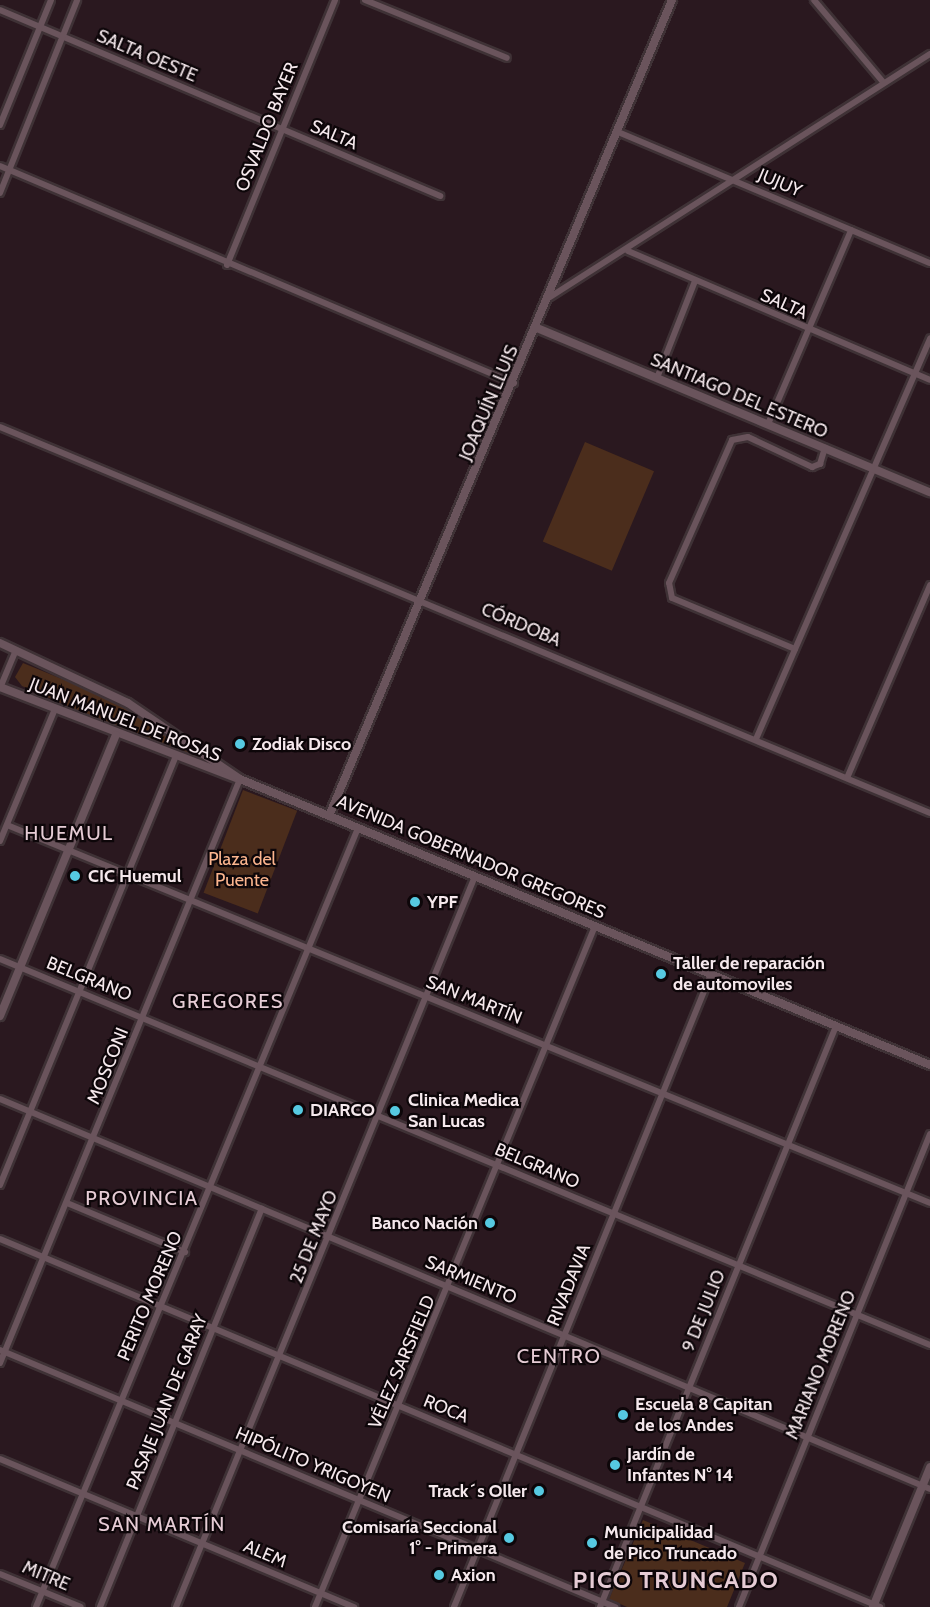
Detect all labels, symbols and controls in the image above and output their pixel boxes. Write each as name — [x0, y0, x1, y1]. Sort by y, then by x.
street label: SALTA OESTE — [93, 25, 201, 87]
street label: OSVALDO BAYER — [231, 59, 303, 195]
street label: SALTA — [307, 115, 361, 155]
street label: JUJUY — [755, 164, 805, 202]
street label: SALTA — [757, 284, 811, 324]
street label: JOAQUÍN LLUIS — [455, 342, 523, 464]
street label: SANTIAGO DEL ESTERO — [647, 349, 831, 443]
street label: CÓRDOBA — [478, 599, 564, 651]
street label: JUAN MANUEL DE ROSAS — [26, 673, 224, 767]
place label: Zodiak Disco — [252, 733, 351, 755]
marker: Zodiak Disco — [233, 737, 247, 751]
street label: AVENIDA GOBERNADOR GREGORES — [333, 790, 609, 924]
district label: HUEMUL — [24, 821, 114, 845]
park label: Plaza del Puente — [208, 849, 276, 892]
place label: CIC Huemul — [88, 865, 181, 887]
marker: CIC Huemul — [66, 867, 84, 885]
place label: YPF — [427, 891, 458, 913]
marker: YPF — [408, 895, 422, 909]
street label: BELGRANO — [43, 952, 135, 1006]
place label: Taller de reparación de automoviles — [673, 953, 825, 996]
marker: Taller de reparación de automoviles — [654, 967, 668, 981]
street label: SAN MARTÍN — [423, 971, 525, 1029]
district label: GREGORES — [172, 989, 284, 1013]
street label: MOSCONI — [83, 1024, 133, 1108]
place label: Clinica Medica San Lucas — [408, 1090, 519, 1132]
place label: DIARCO — [310, 1099, 375, 1121]
marker: Clinica Medica San Lucas — [386, 1102, 404, 1120]
marker: DIARCO — [291, 1103, 305, 1117]
street label: BELGRANO — [491, 1139, 583, 1193]
district label: PROVINCIA — [85, 1186, 199, 1210]
street label: 25 DE MAYO — [286, 1187, 342, 1287]
place label: Banco Nación — [371, 1212, 478, 1234]
marker: Banco Nación — [483, 1216, 497, 1230]
street label: PERITO MORENO — [113, 1228, 187, 1364]
street label: RIVADAVIA — [543, 1241, 595, 1329]
street label: SARMIENTO — [422, 1251, 520, 1309]
street label: 9 DE JULIO — [678, 1267, 730, 1355]
street label: MARIANO MORENO — [781, 1287, 861, 1443]
street label: VÉLEZ SARSFIELD — [364, 1292, 440, 1432]
street label: PASAJE JUAN DE GARAY — [122, 1311, 212, 1493]
district label: CENTRO — [517, 1344, 601, 1368]
street label: ROCA — [420, 1390, 472, 1428]
place label: Escuela 8 Capitan de los Andes — [635, 1394, 773, 1436]
marker: Escuela 8 Capitan de los Andes — [616, 1408, 630, 1422]
street label: HIPÓLITO YRIGOYEN — [232, 1423, 394, 1507]
place label: Jardín de Infantes N° 14 — [627, 1444, 734, 1486]
marker: Jardín de Infantes N° 14 — [608, 1458, 622, 1472]
place label: Track´s Oller — [428, 1480, 527, 1502]
marker: Track´s Oller — [532, 1484, 546, 1498]
district label: SAN MARTÍN — [98, 1512, 226, 1536]
place label: Comisaría Seccional 1° - Primera — [342, 1517, 497, 1559]
place label: Municipalidad de Pico Truncado — [604, 1522, 737, 1564]
marker: Comisaría Seccional 1° - Primera — [502, 1531, 516, 1545]
street label: ALEM — [240, 1535, 290, 1573]
marker: Municipalidad de Pico Truncado — [585, 1536, 599, 1550]
street label: MITRE — [19, 1556, 73, 1596]
place label: Axion — [451, 1564, 496, 1586]
district label: PICO TRUNCADO — [573, 1566, 779, 1594]
marker: Axion — [432, 1568, 446, 1582]

